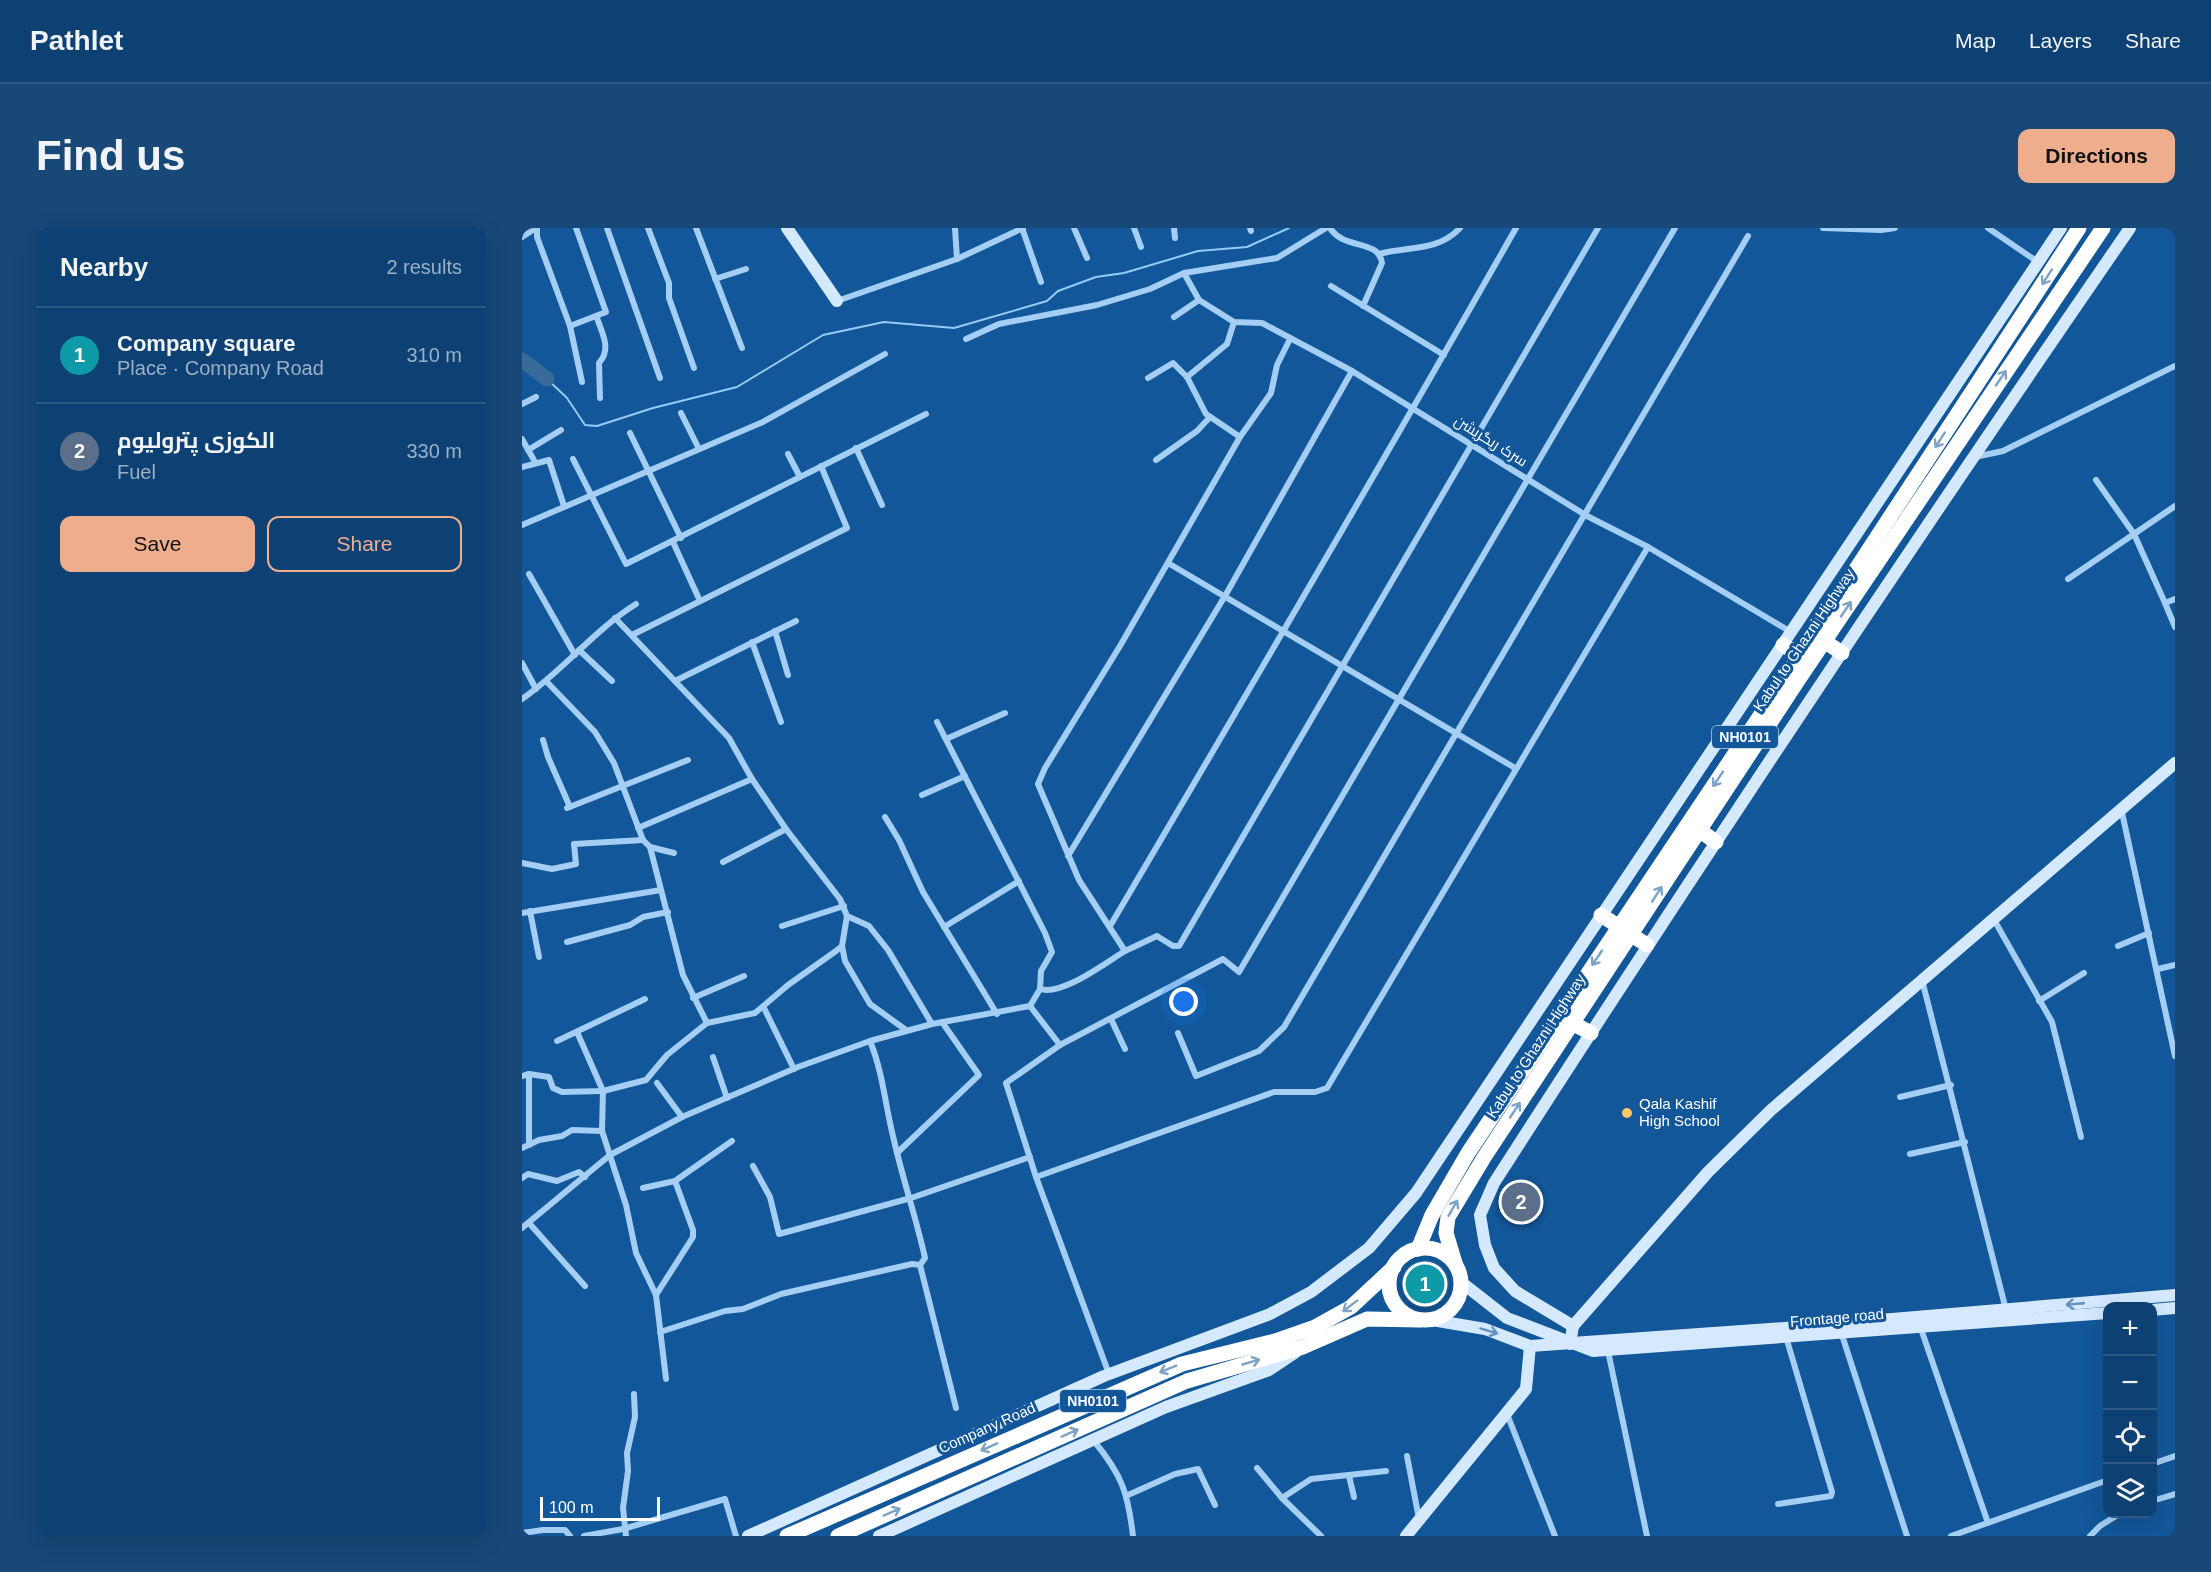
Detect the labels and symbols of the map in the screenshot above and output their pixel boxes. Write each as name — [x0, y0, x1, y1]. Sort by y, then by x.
one-way arrow — [2040, 268, 2052, 285]
one-way arrow — [1995, 370, 2007, 387]
street label: سرک ریگریشن — [1451, 411, 1531, 471]
one-way arrow — [1934, 431, 1946, 448]
street label: Kabul to Ghazni Highway — [1749, 565, 1858, 714]
one-way arrow — [1840, 602, 1852, 618]
road number: NH0101 — [1712, 726, 1778, 748]
one-way arrow — [1711, 770, 1724, 787]
one-way arrow — [1651, 887, 1663, 903]
one-way arrow — [1591, 949, 1603, 966]
street label: Kabul to Ghazni Highway — [1483, 970, 1589, 1121]
your location — [1169, 987, 1198, 1016]
place label: Qala Kashif High School — [1639, 1095, 1720, 1129]
one-way arrow — [1509, 1102, 1521, 1119]
marker: Qala Kashif High School — [1620, 1106, 1634, 1120]
pin: 2 — [1502, 1180, 1540, 1224]
one-way arrow — [1447, 1200, 1459, 1217]
pin: 1 — [1406, 1262, 1444, 1306]
one-way arrow — [1343, 1299, 1359, 1312]
one-way arrow — [2065, 1299, 2085, 1310]
street label: Frontage road — [1789, 1305, 1885, 1330]
one-way arrow — [1479, 1327, 1498, 1338]
one-way arrow — [1241, 1356, 1260, 1367]
one-way arrow — [1159, 1365, 1178, 1376]
road number: NH0101 — [1060, 1390, 1126, 1412]
street label: Company Road — [936, 1399, 1038, 1457]
one-way arrow — [1060, 1426, 1078, 1438]
one-way arrow — [980, 1442, 999, 1453]
scale bar — [540, 1494, 660, 1522]
one-way arrow — [882, 1506, 900, 1517]

